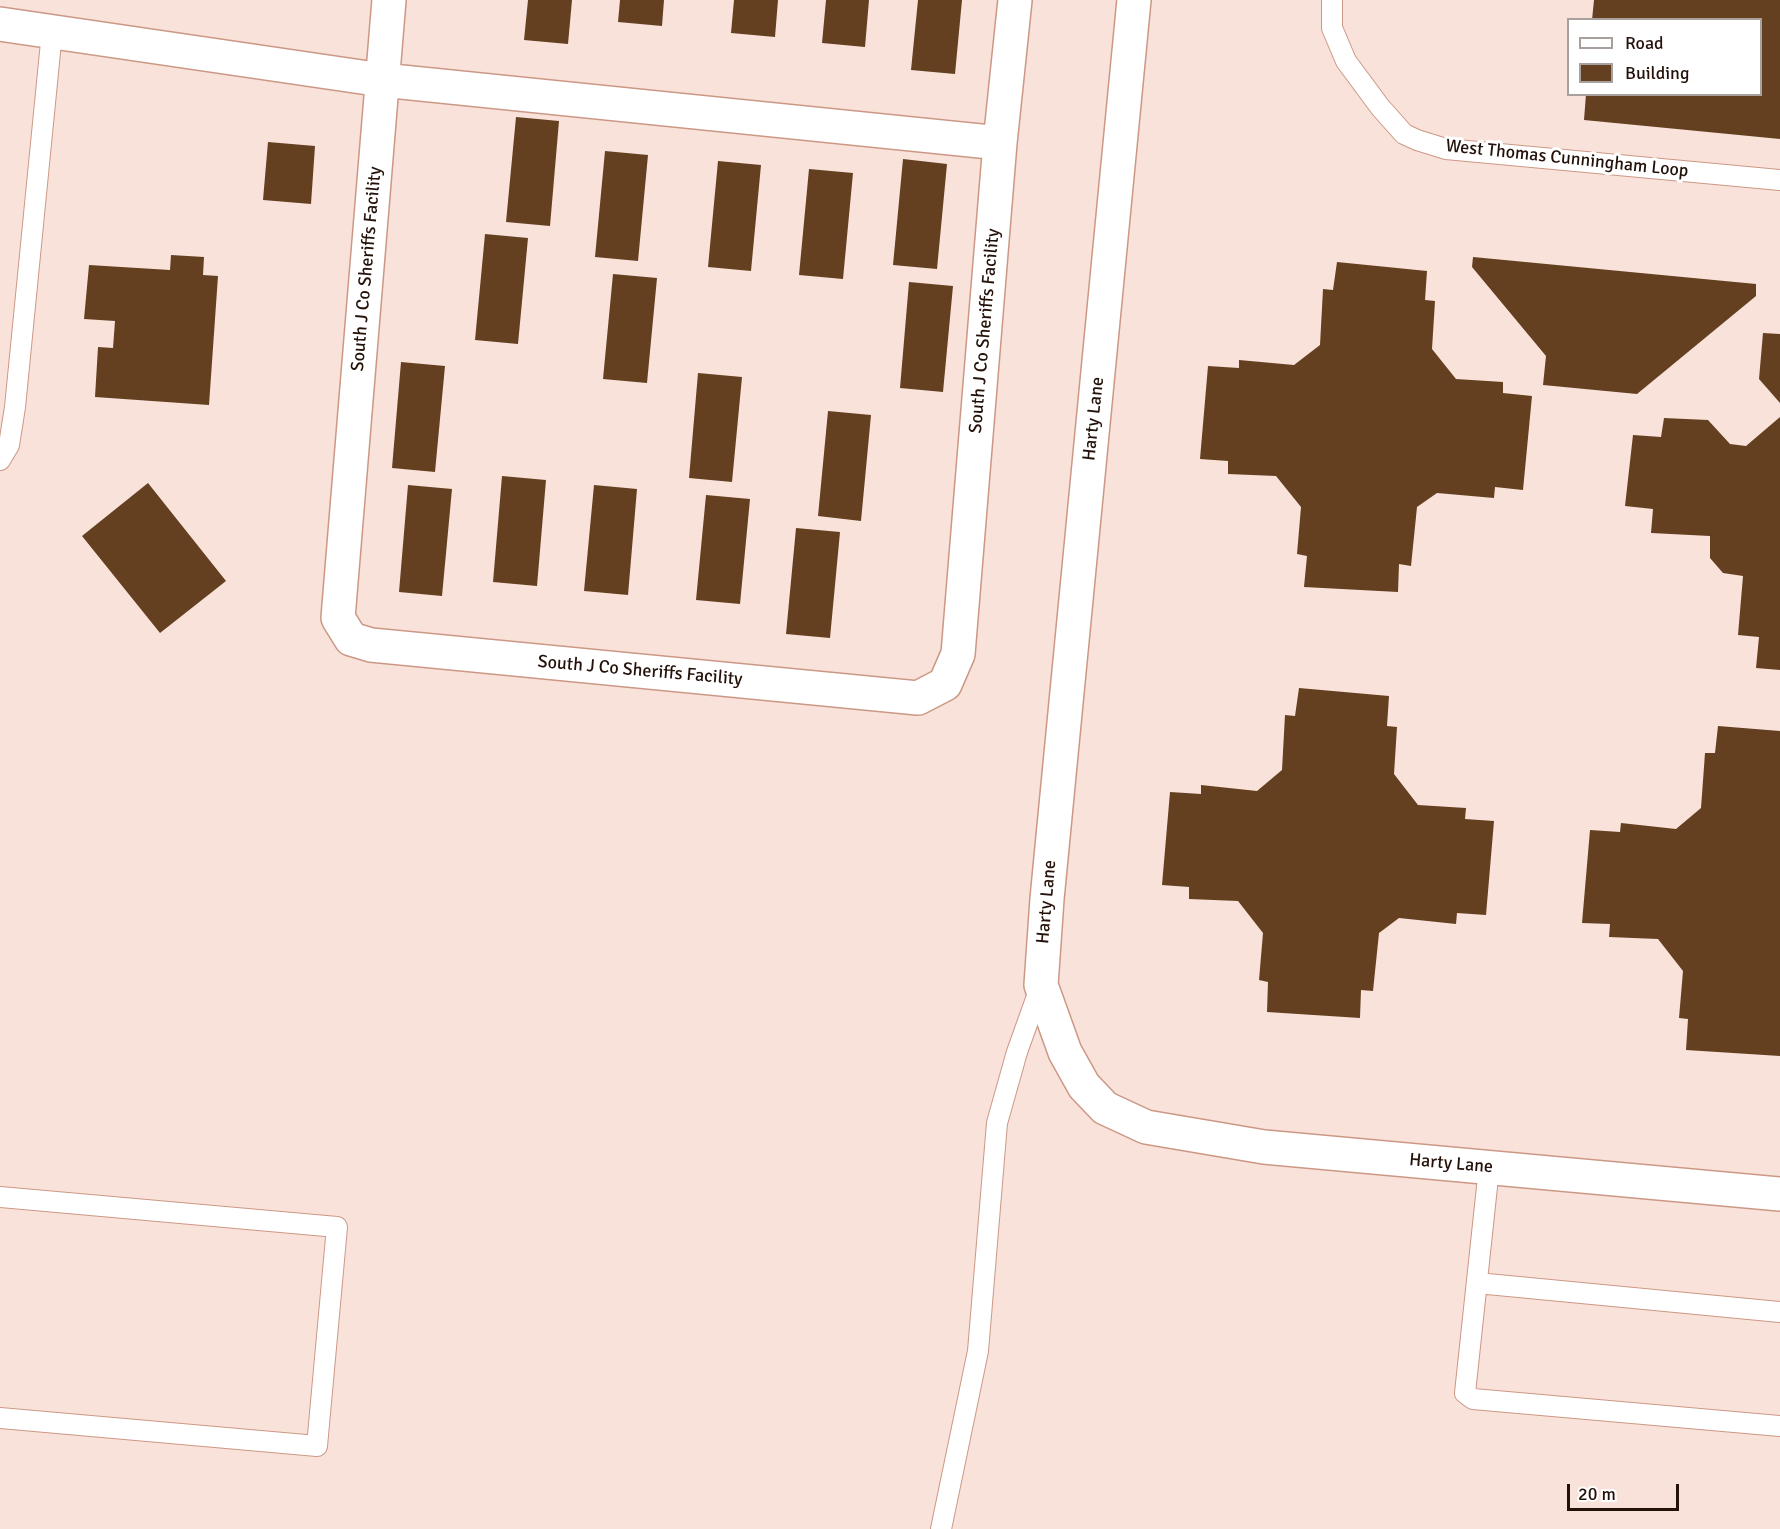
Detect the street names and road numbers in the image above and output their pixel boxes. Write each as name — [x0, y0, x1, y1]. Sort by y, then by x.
street label: West Thomas Cunningham Loop — [1445, 136, 1689, 182]
street label: South J Co Sheriffs Facility — [347, 166, 387, 372]
street label: South J Co Sheriffs Facility — [965, 228, 1005, 434]
street label: Harty Lane — [1079, 376, 1109, 462]
street label: South J Co Sheriffs Facility — [537, 651, 743, 691]
street label: Harty Lane — [1033, 859, 1061, 945]
street label: Harty Lane — [1408, 1150, 1494, 1178]

